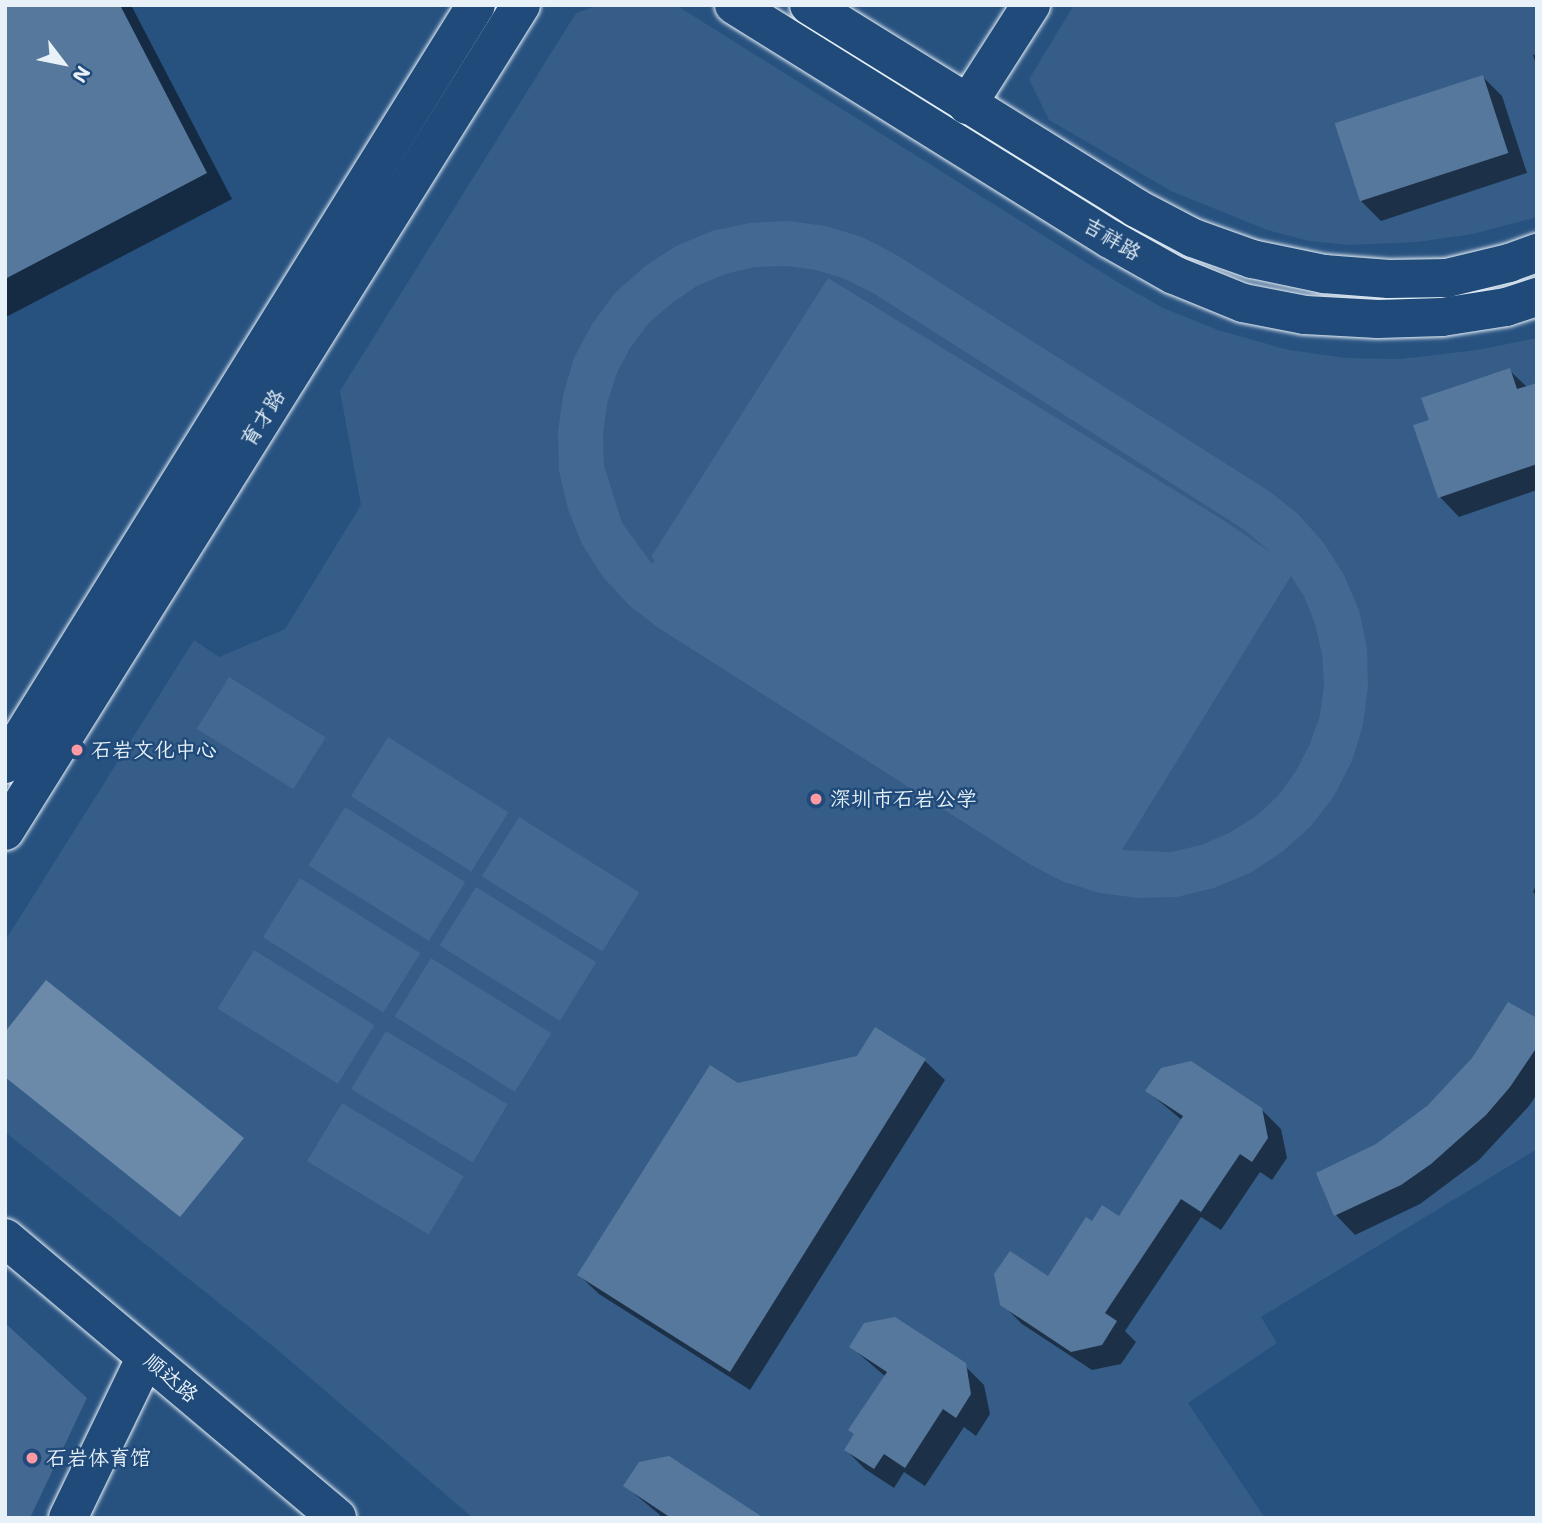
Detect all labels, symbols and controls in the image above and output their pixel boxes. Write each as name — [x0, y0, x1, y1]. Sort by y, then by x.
north arrow — [28, 28, 98, 98]
text: N — [67, 61, 96, 87]
street label: 吉祥路 — [1079, 212, 1145, 266]
street label: 育才路 — [236, 385, 290, 451]
place label: 石岩文化中心 — [91, 737, 217, 763]
marker: 石岩文化中心 — [69, 742, 85, 758]
place label: 深圳市石岩公学 — [830, 786, 977, 812]
marker: 深圳市石岩公学 — [808, 791, 824, 807]
street label: 顺达路 — [139, 1348, 203, 1408]
place label: 石岩体育馆 — [46, 1445, 151, 1471]
marker: 石岩体育馆 — [24, 1450, 40, 1466]

